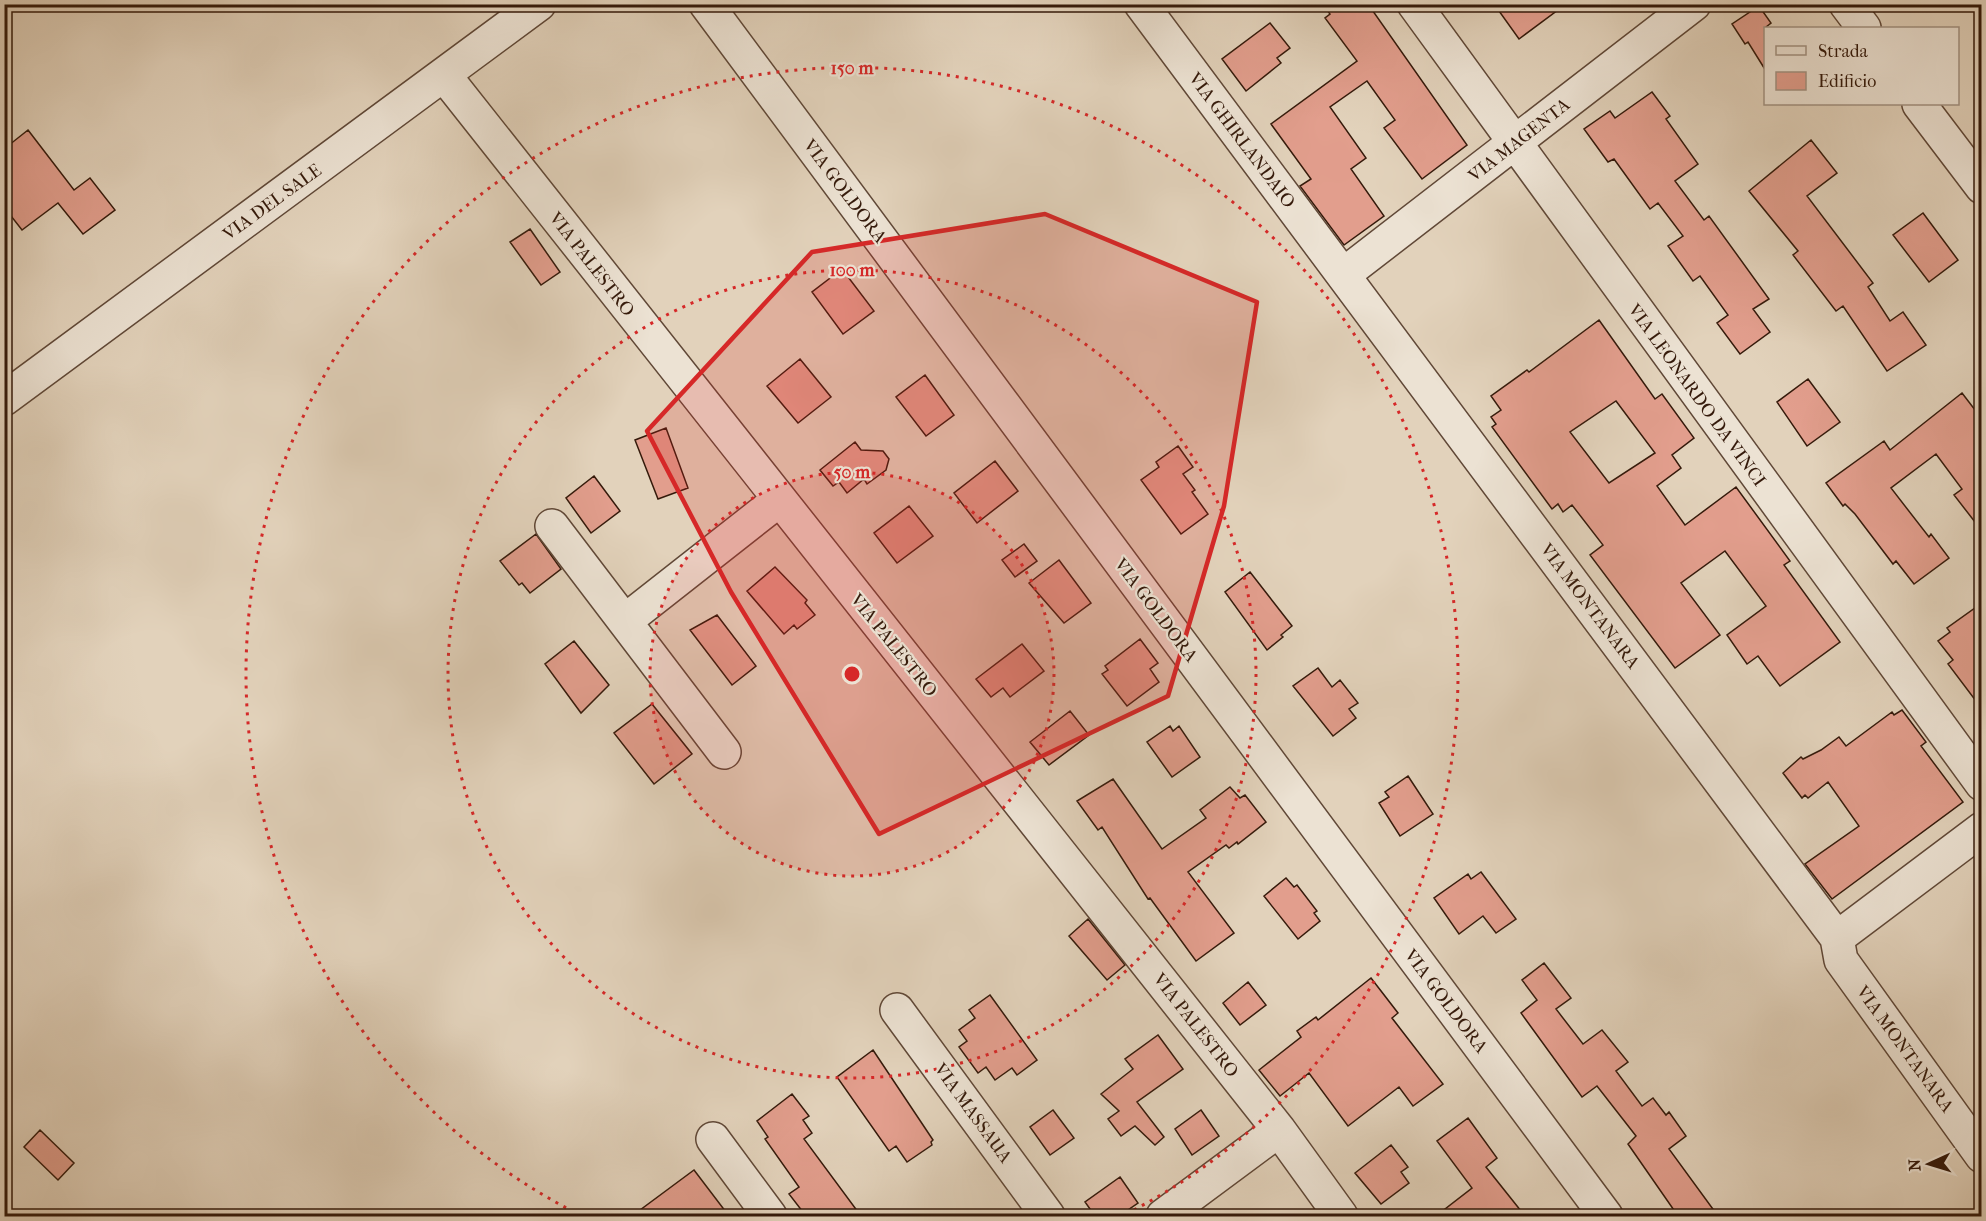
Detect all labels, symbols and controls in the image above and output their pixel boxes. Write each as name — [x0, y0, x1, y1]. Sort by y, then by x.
legend — [1764, 27, 1959, 105]
text: Strada — [1818, 41, 1869, 62]
text: 150 m — [831, 58, 874, 79]
street label: VIA GHIRLANDAIO — [1183, 68, 1299, 212]
text: Edificio — [1818, 71, 1876, 92]
street label: VIA MAGENTA — [1464, 94, 1574, 187]
street label: VIA GOLDORA — [798, 134, 891, 248]
street label: VIA DEL SALE — [218, 160, 326, 246]
street label: VIA PALESTRO — [544, 207, 639, 320]
text: 100 m — [829, 260, 876, 281]
street label: VIA LEONARDO DA VINCI — [1623, 299, 1770, 491]
text: 50 m — [834, 462, 871, 483]
street label: VIA MONTANARA — [1535, 539, 1644, 673]
street label: VIA GOLDORA — [1109, 553, 1202, 667]
street label: VIA PALESTRO — [845, 589, 941, 701]
centre of rings — [842, 664, 862, 684]
street label: VIA GOLDORA — [1399, 944, 1492, 1058]
street label: VIA PALESTRO — [1148, 968, 1243, 1081]
street label: VIA MONTANARA — [1851, 981, 1958, 1117]
street label: VIA MASSAUA — [929, 1059, 1016, 1167]
north arrow — [1899, 1134, 1959, 1194]
text: N — [1905, 1157, 1924, 1172]

